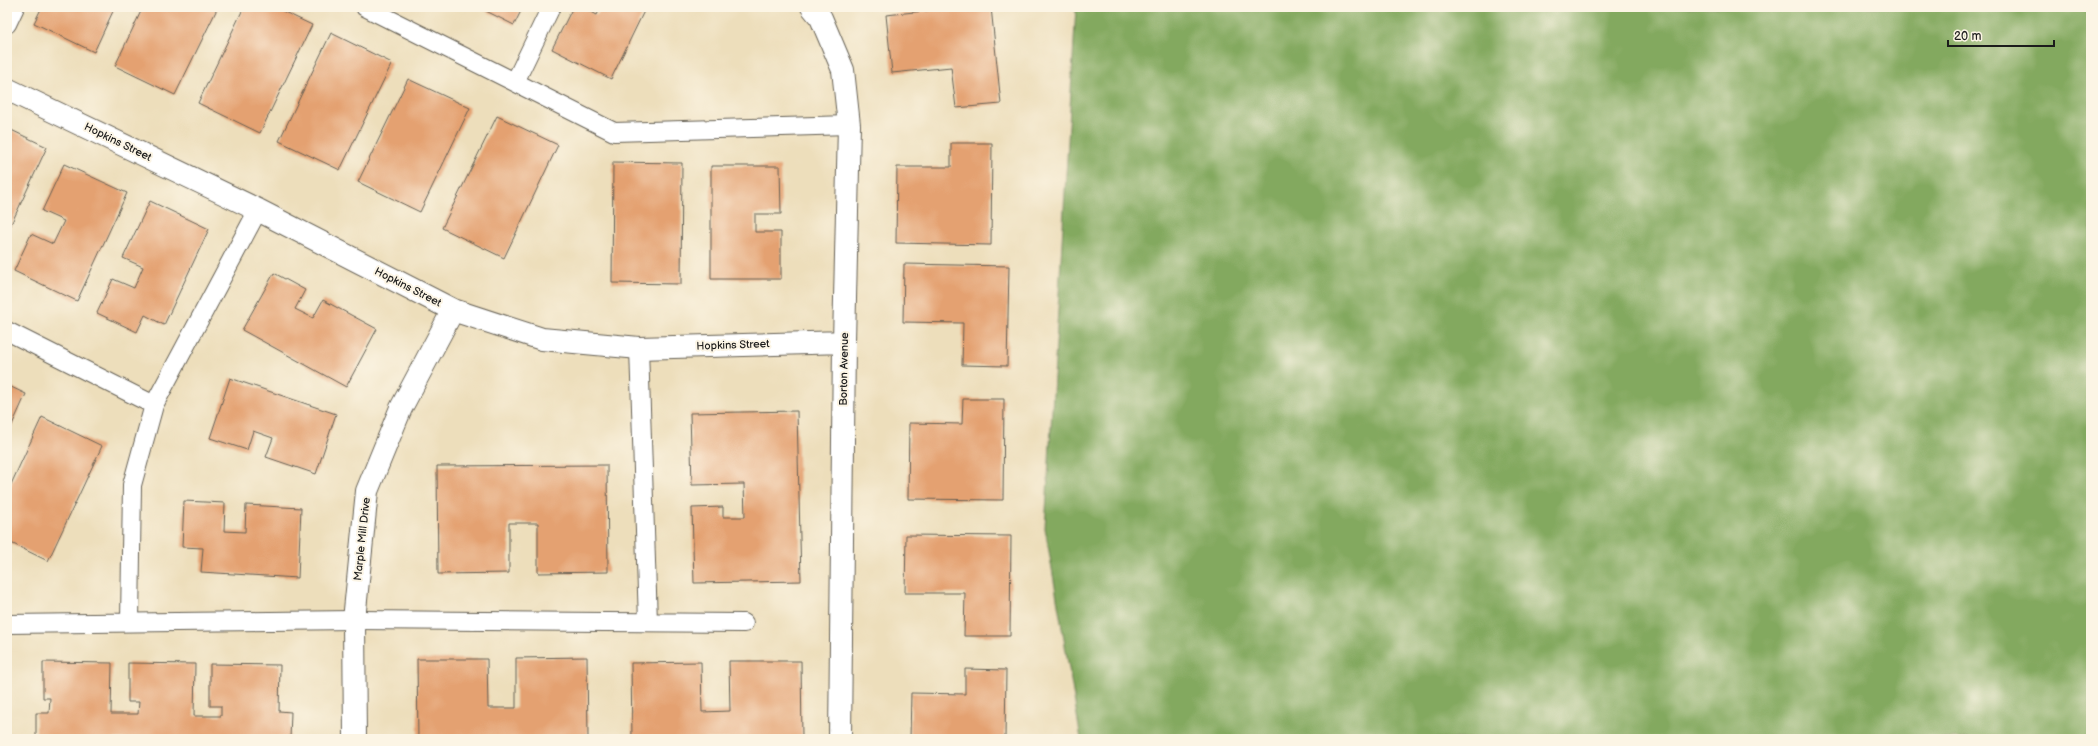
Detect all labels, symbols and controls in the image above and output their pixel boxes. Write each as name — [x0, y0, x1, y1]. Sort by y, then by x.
scale bar — [1948, 22, 2054, 48]
text: 20 m — [1954, 29, 1981, 44]
street label: Hopkins Street — [82, 120, 154, 164]
street label: Hopkins Street — [372, 265, 444, 310]
street label: Borton Avenue — [837, 332, 851, 406]
street label: Hopkins Street — [696, 337, 770, 353]
street label: Marple Mill Drive — [351, 496, 373, 581]

